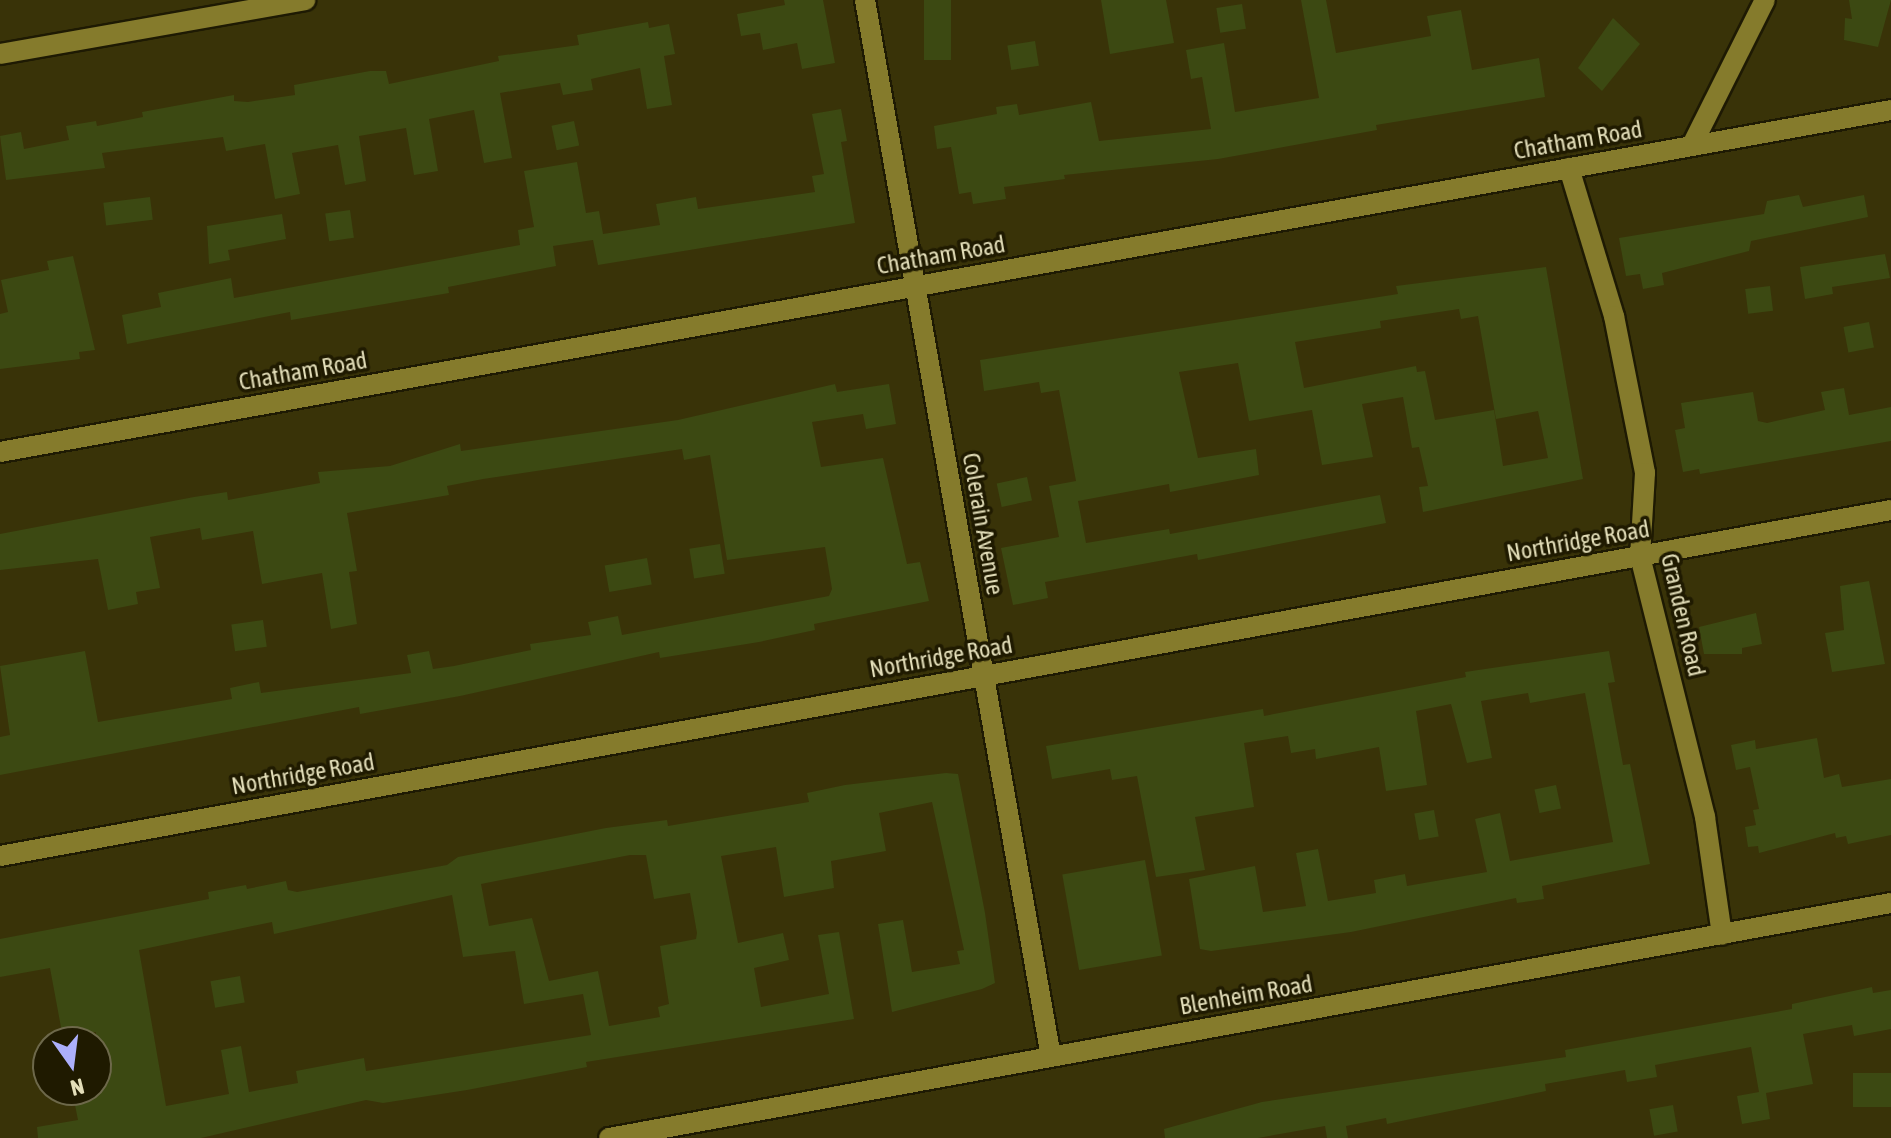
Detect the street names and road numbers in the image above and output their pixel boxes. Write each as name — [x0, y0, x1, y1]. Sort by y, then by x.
street label: Chatham Road — [1512, 115, 1644, 165]
street label: Chatham Road — [875, 230, 1007, 280]
street label: Chatham Road — [237, 346, 369, 396]
street label: Colerain Avenue — [956, 451, 1010, 597]
street label: Northridge Road — [1504, 514, 1652, 568]
street label: Granden Road — [1655, 551, 1711, 679]
street label: Northridge Road — [867, 630, 1015, 684]
street label: Northridge Road — [229, 747, 377, 801]
street label: Blenheim Road — [1177, 969, 1315, 1021]

